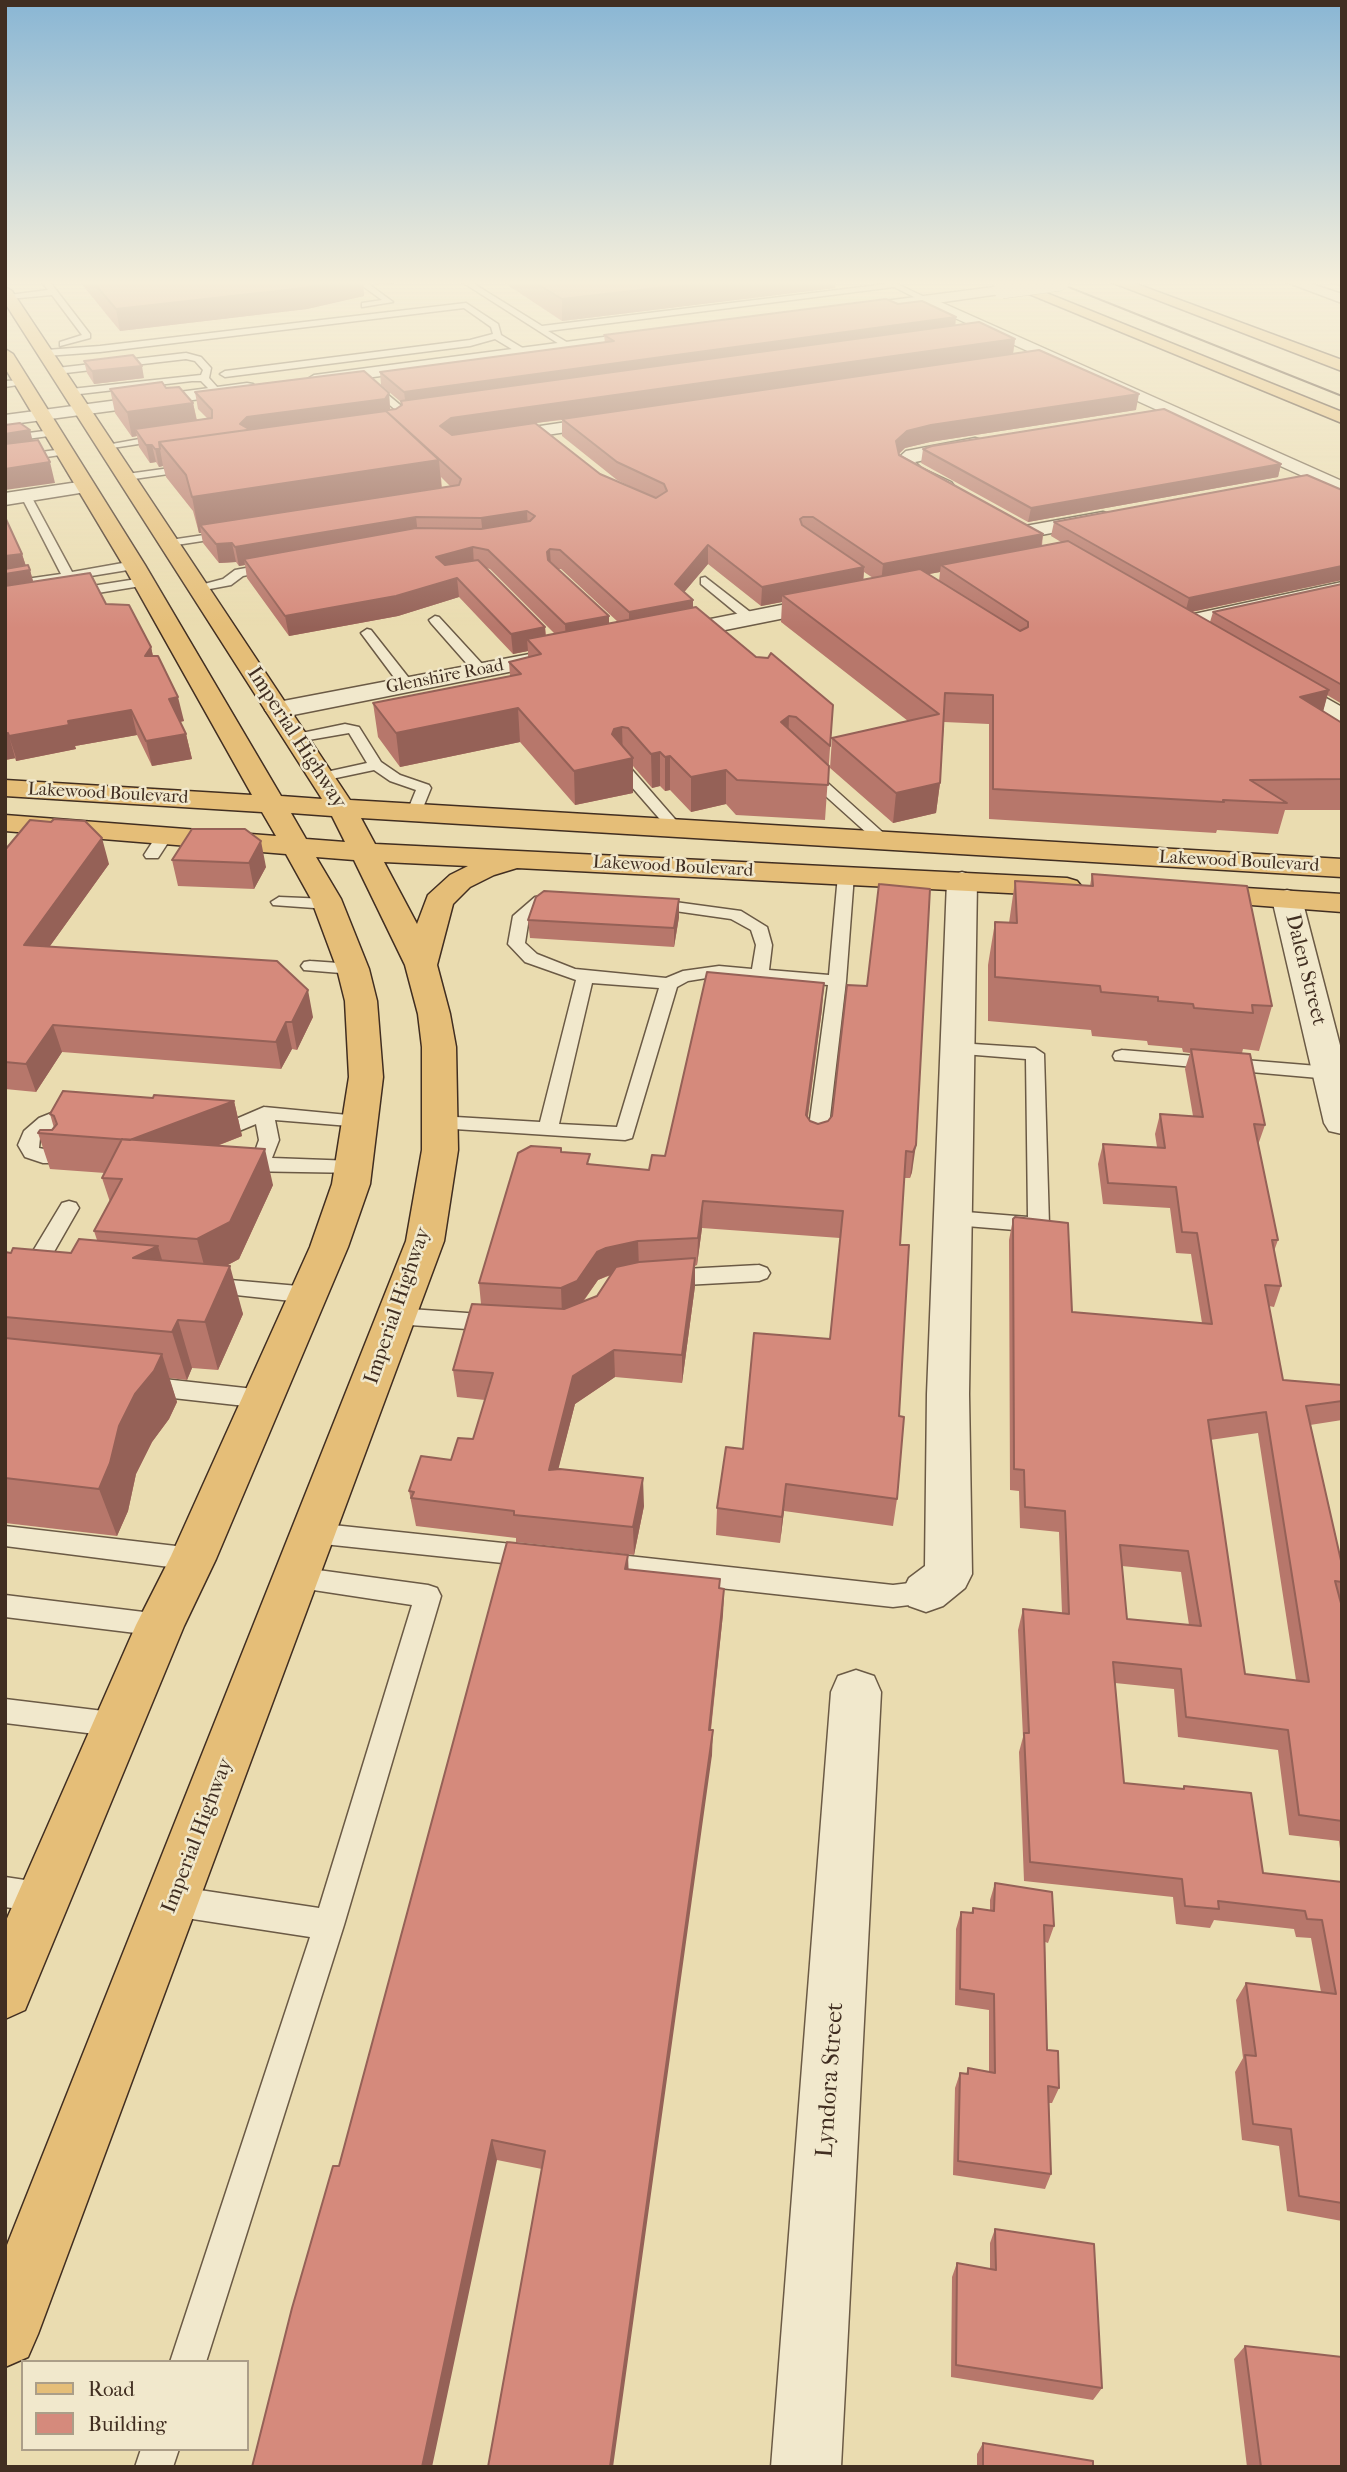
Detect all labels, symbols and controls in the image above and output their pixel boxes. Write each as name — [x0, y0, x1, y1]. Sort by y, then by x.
street label: Glenshire Road — [384, 655, 506, 699]
street label: Imperial Highway — [241, 662, 351, 814]
street label: Lakewood Boulevard — [27, 779, 189, 809]
street label: Lakewood Boulevard — [1158, 847, 1320, 877]
street label: Lakewood Boulevard — [592, 852, 754, 882]
street label: Dalen Street — [1279, 912, 1331, 1028]
street label: Imperial Highway — [359, 1224, 437, 1388]
street label: Imperial Highway — [157, 1755, 239, 1917]
street label: Lyndora Street — [811, 2002, 851, 2158]
legend — [21, 2360, 248, 2451]
text: Road — [88, 2377, 135, 2401]
text: Building — [88, 2412, 166, 2436]

